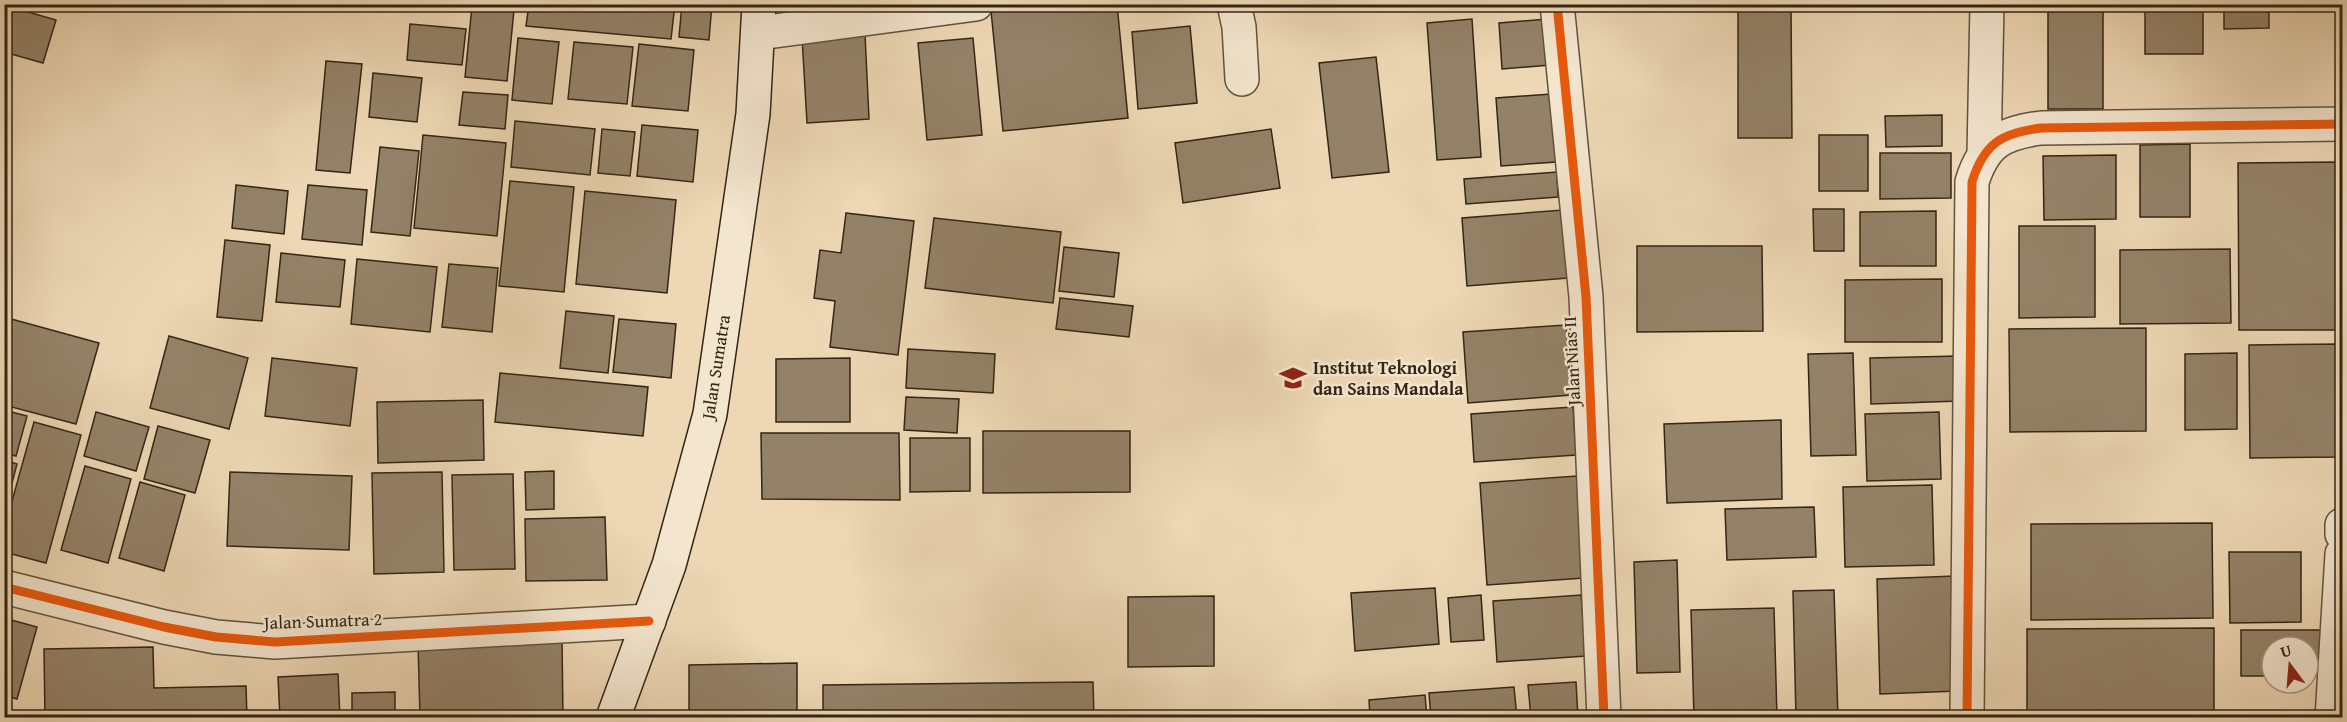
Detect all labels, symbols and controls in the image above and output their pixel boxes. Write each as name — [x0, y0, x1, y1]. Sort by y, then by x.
street label: Jalan Sumatra — [694, 312, 737, 423]
street label: Jalan Nias II — [1556, 316, 1587, 408]
place label: Institut Teknologi dan Sains Mandala — [1313, 354, 1464, 402]
school or university icon: Institut Teknologi dan Sains Mandala — [1278, 363, 1308, 393]
street label: Jalan Sumatra 2 — [261, 605, 383, 636]
north arrow — [2260, 635, 2320, 695]
text: U — [2277, 637, 2295, 664]

